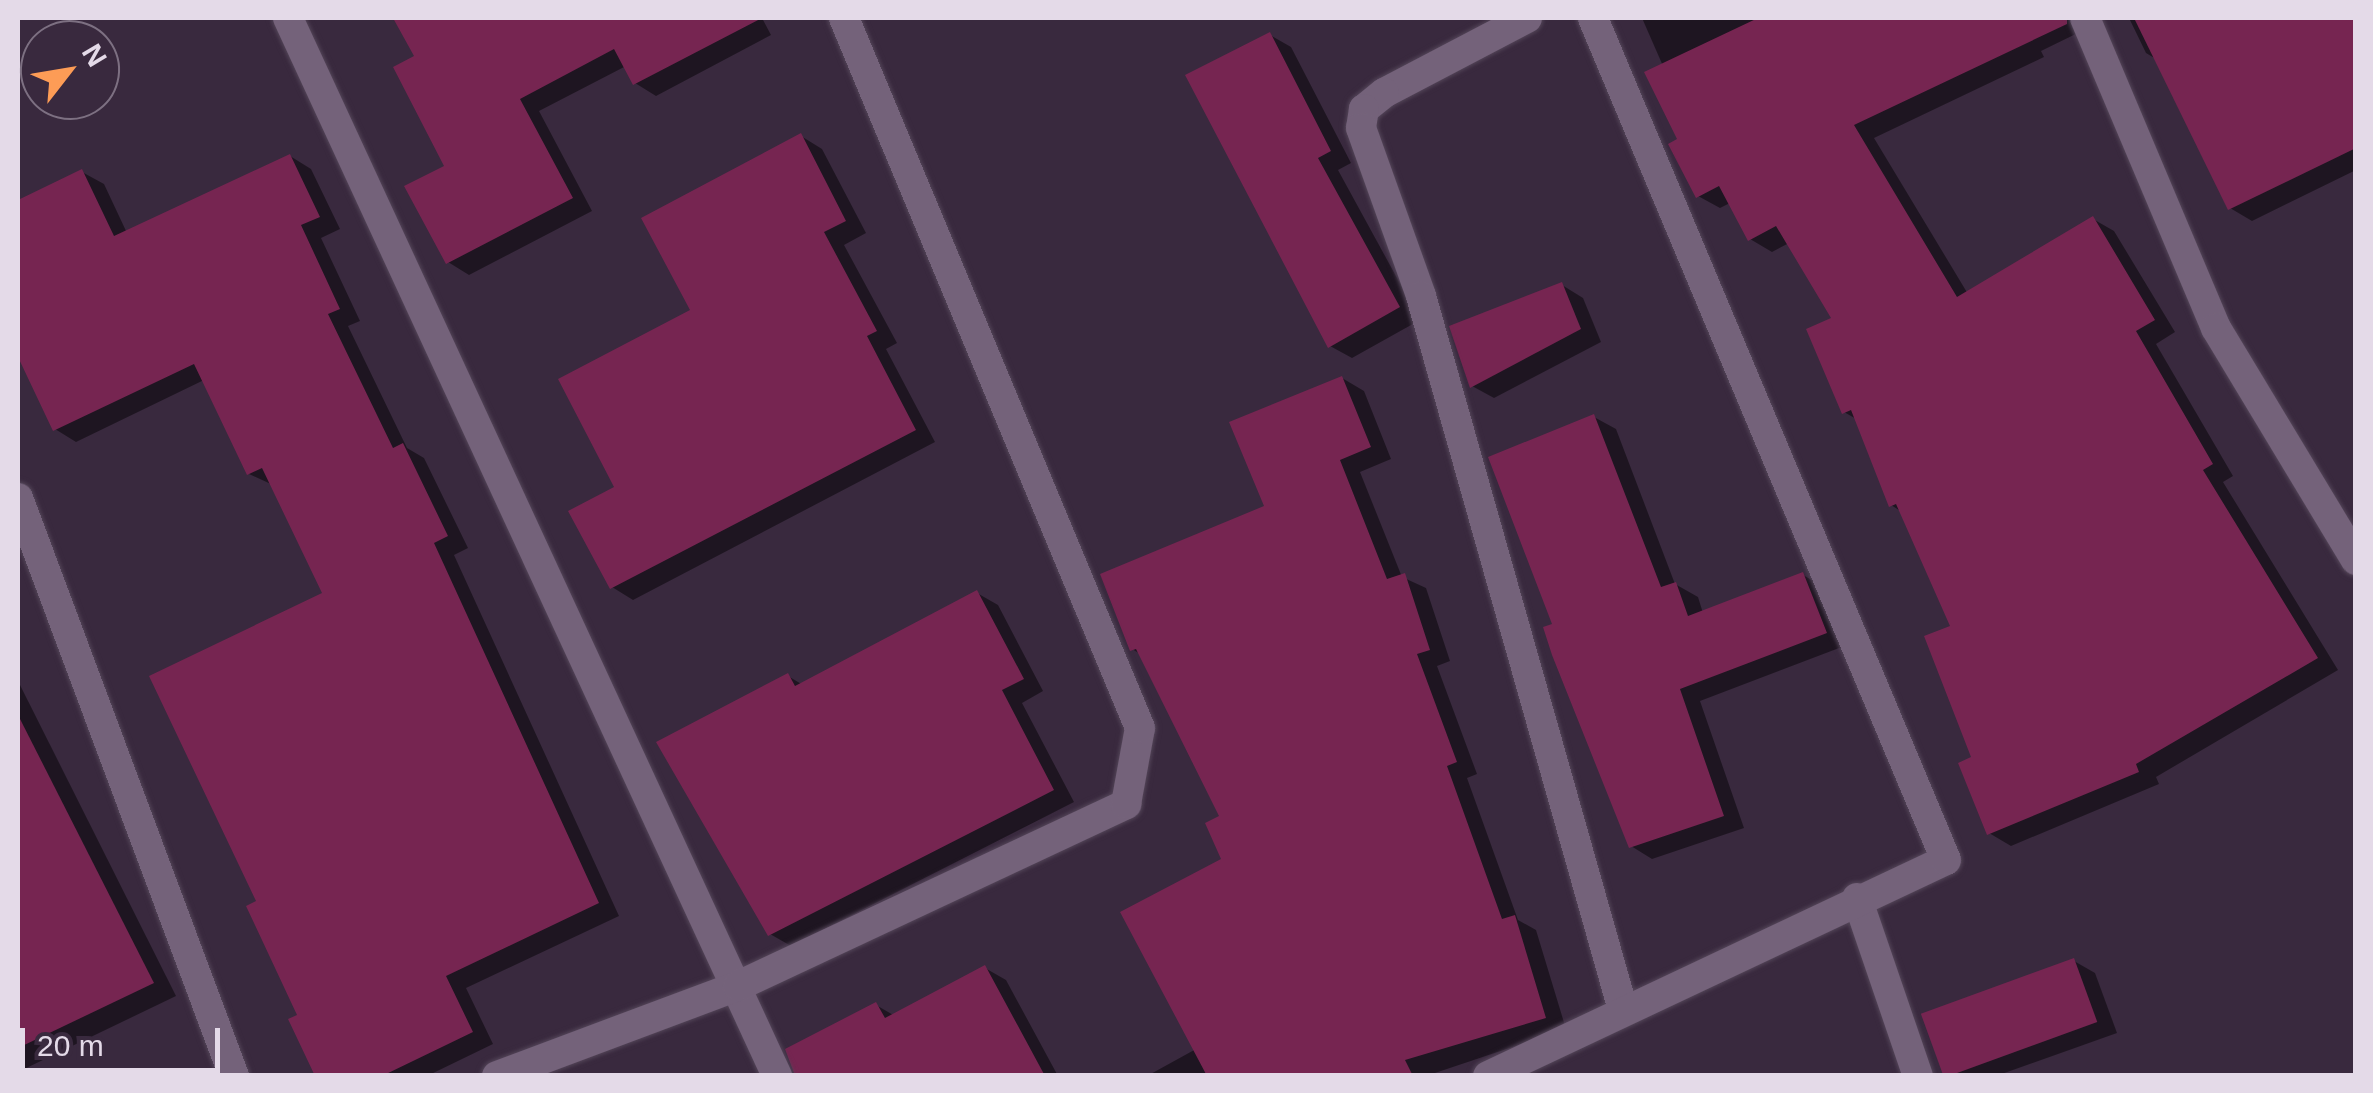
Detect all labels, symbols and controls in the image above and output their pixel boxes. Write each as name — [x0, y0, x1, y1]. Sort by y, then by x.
north arrow — [20, 20, 120, 120]
text: N — [76, 39, 113, 72]
scale bar — [25, 1008, 225, 1070]
text: 20 m — [37, 1029, 104, 1062]

